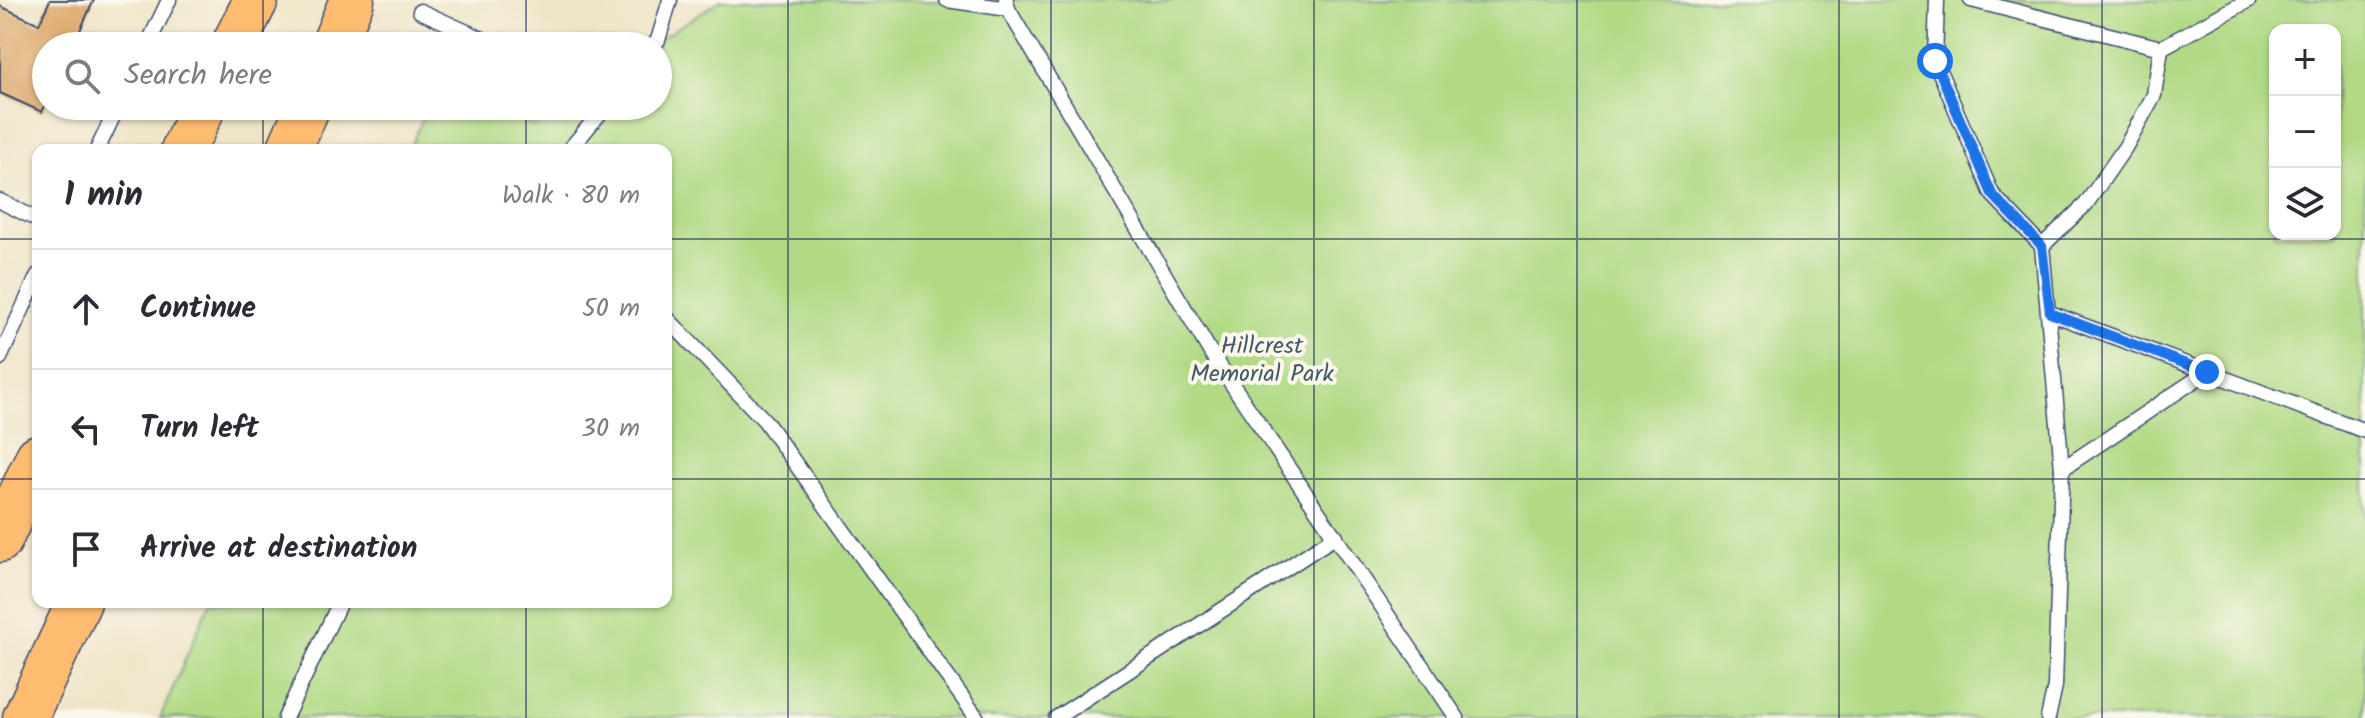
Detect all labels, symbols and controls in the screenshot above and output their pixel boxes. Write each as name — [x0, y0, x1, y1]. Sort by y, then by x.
map controls — [2269, 24, 2341, 240]
button: + — [2269, 24, 2341, 96]
search box — [32, 32, 672, 120]
route start — [1917, 43, 1953, 79]
text: Search here — [124, 52, 272, 100]
icon: search — [60, 54, 104, 98]
button: − — [2269, 96, 2341, 168]
button: layers — [2269, 168, 2341, 240]
text: 1 min — [64, 169, 143, 223]
text: Walk · 80 m — [502, 175, 640, 217]
text: Continue — [140, 285, 256, 333]
icon: ahead — [64, 287, 108, 331]
text: 50 m — [582, 288, 640, 330]
park label: Hillcrest Memorial Park — [1190, 327, 1335, 394]
route end — [2189, 354, 2225, 390]
text: Turn left — [140, 405, 259, 453]
icon: left — [64, 407, 108, 451]
text: 30 m — [581, 408, 640, 450]
text: Arrive at destination — [140, 525, 417, 573]
icon: arrive — [64, 527, 108, 571]

